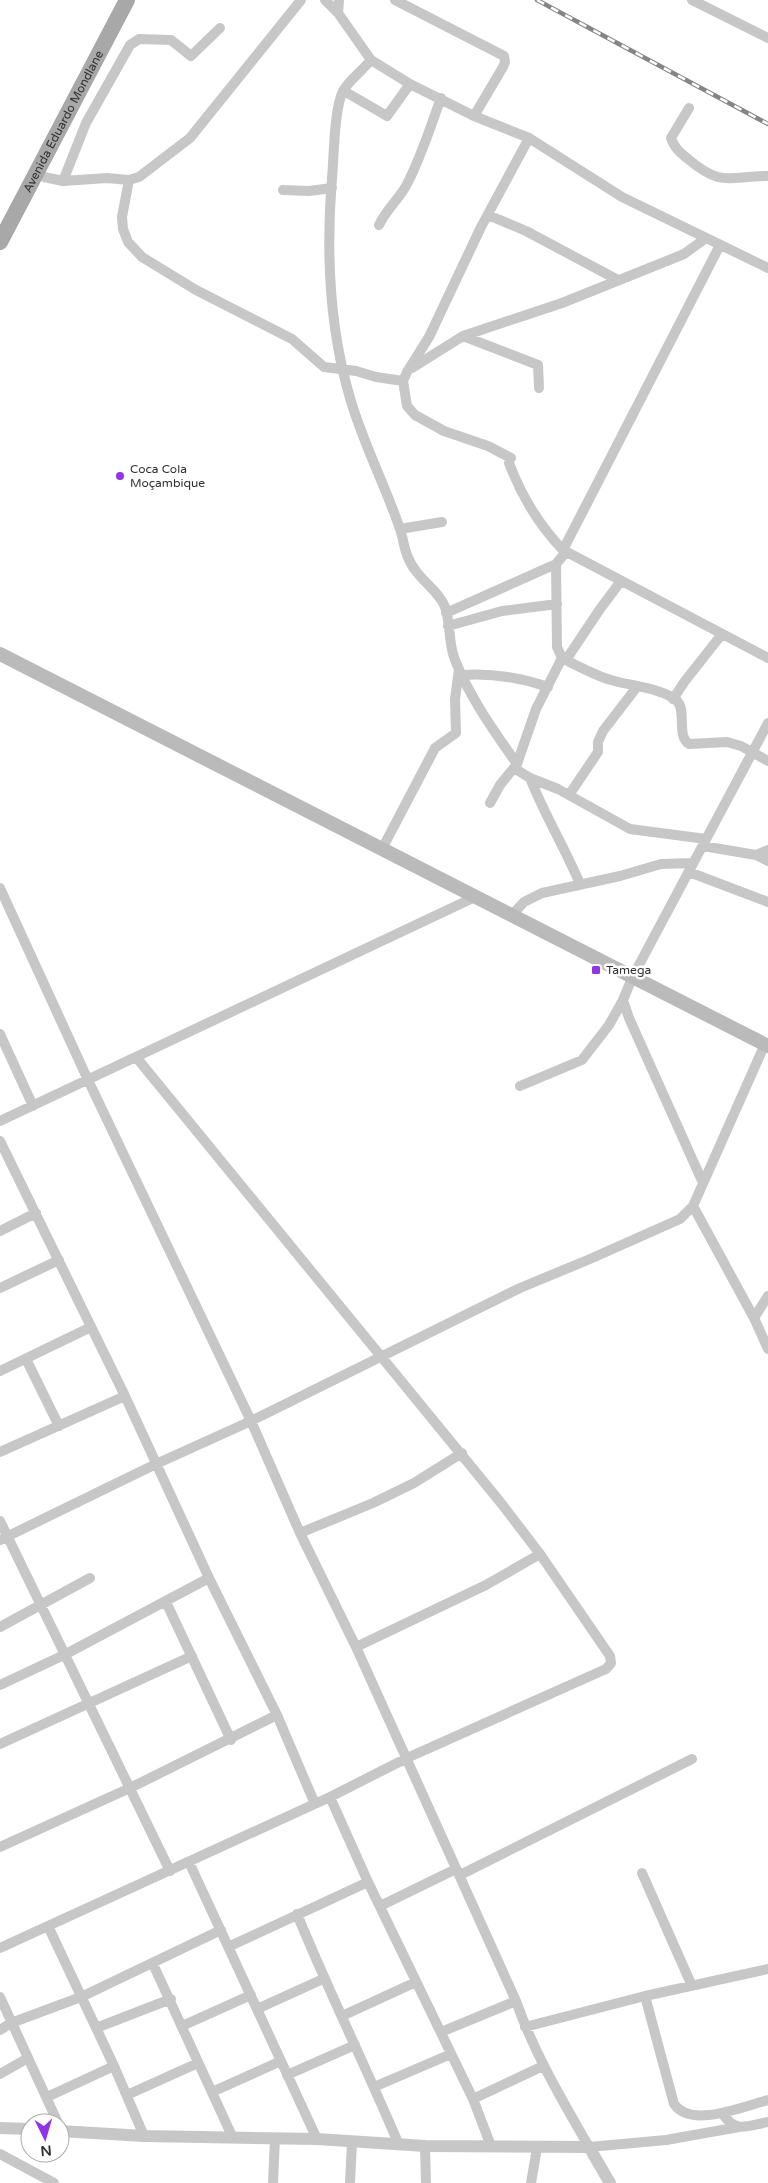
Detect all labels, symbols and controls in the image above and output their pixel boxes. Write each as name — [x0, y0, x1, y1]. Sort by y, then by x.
street label: Avenida Eduardo Mondlane — [20, 48, 106, 195]
place label: Coca Cola Moçambique — [130, 462, 205, 490]
marker: Coca Cola Moçambique — [114, 470, 126, 482]
place label: Tamega — [606, 963, 651, 977]
marker: Tamega — [590, 964, 602, 976]
north arrow — [20, 2113, 70, 2163]
text: N — [40, 2141, 52, 2159]

